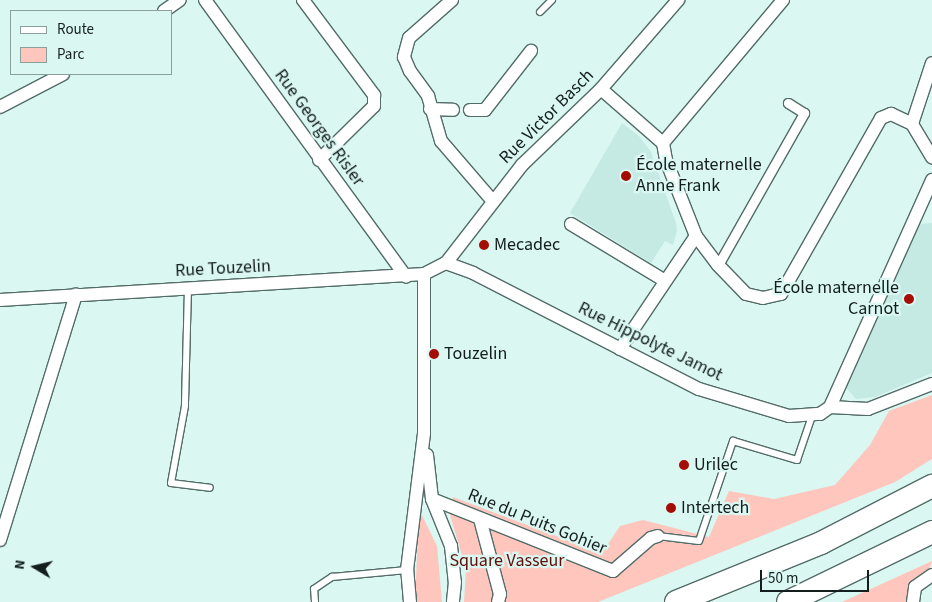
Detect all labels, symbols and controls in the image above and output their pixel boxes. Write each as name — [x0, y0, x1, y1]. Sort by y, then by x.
legend — [10, 10, 172, 75]
text: Route — [57, 19, 94, 40]
text: Parc — [57, 44, 84, 65]
street label: Rue Georges Risler — [269, 65, 369, 191]
street label: Rue Victor Basch — [495, 65, 599, 169]
place label: École maternelle Anne Frank — [636, 155, 762, 198]
marker: École maternelle Anne Frank — [620, 170, 632, 182]
place label: Mecadec — [494, 234, 560, 256]
marker: Mecadec — [478, 239, 490, 251]
street label: Rue Touzelin — [175, 256, 271, 282]
place label: École maternelle Carnot — [773, 278, 899, 320]
marker: École maternelle Carnot — [903, 293, 915, 305]
street label: Rue Hippolyte Jamot — [574, 298, 726, 386]
place label: Touzelin — [444, 343, 507, 365]
marker: Touzelin — [428, 348, 440, 360]
place label: Urilec — [694, 454, 738, 476]
marker: Urilec — [678, 459, 690, 471]
street label: Rue du Puits Gohier — [465, 484, 609, 560]
place label: Intertech — [681, 497, 749, 519]
marker: Intertech — [665, 502, 677, 514]
north arrow — [10, 542, 60, 592]
park label: Square Vasseur — [449, 550, 565, 572]
text: N — [10, 558, 31, 571]
scale bar — [762, 560, 871, 592]
text: 50 m — [768, 568, 798, 589]

